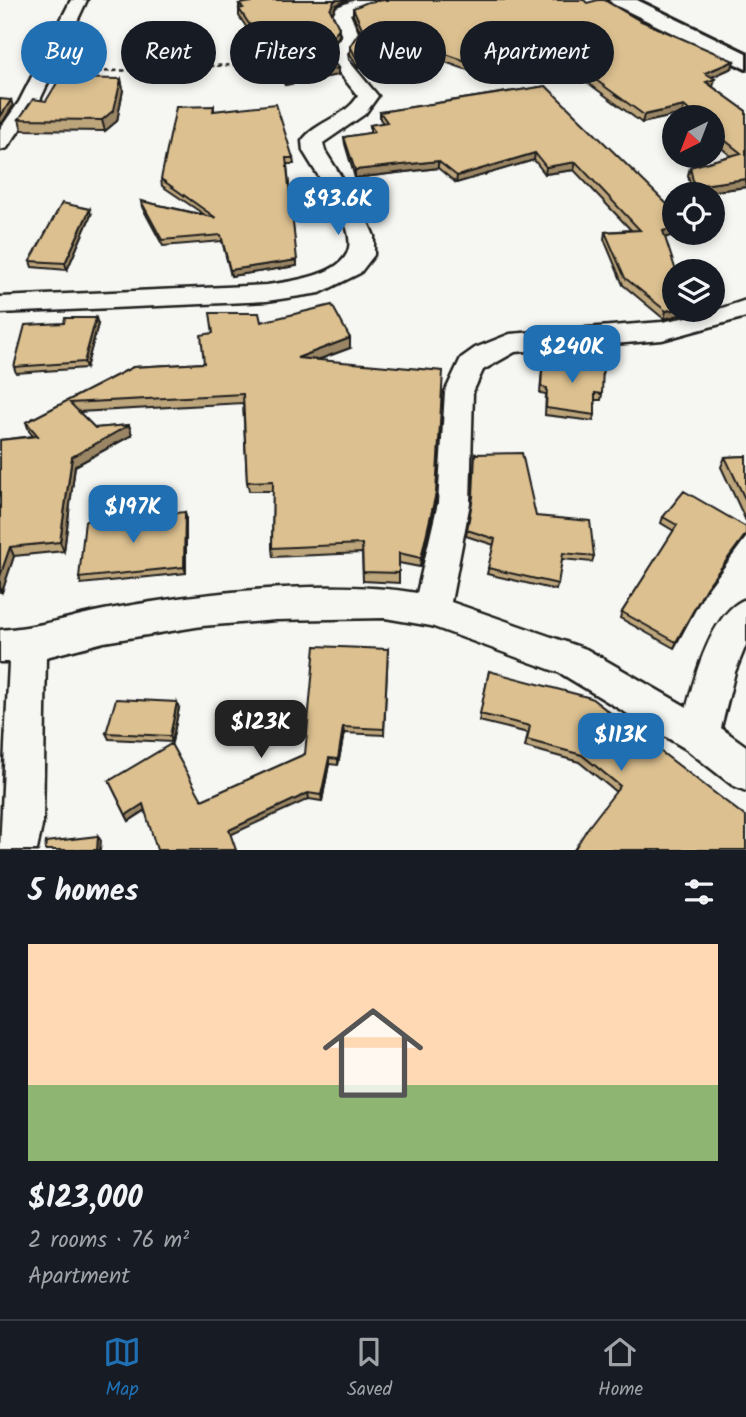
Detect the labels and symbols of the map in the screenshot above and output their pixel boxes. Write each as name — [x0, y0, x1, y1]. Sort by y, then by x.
north arrow — [662, 105, 724, 168]
pin: $93.6K — [281, 177, 395, 237]
pin: $240K — [523, 326, 621, 385]
pin: $197K — [84, 486, 182, 545]
pin: $123K — [212, 700, 310, 760]
pin: $113K — [572, 714, 670, 773]

